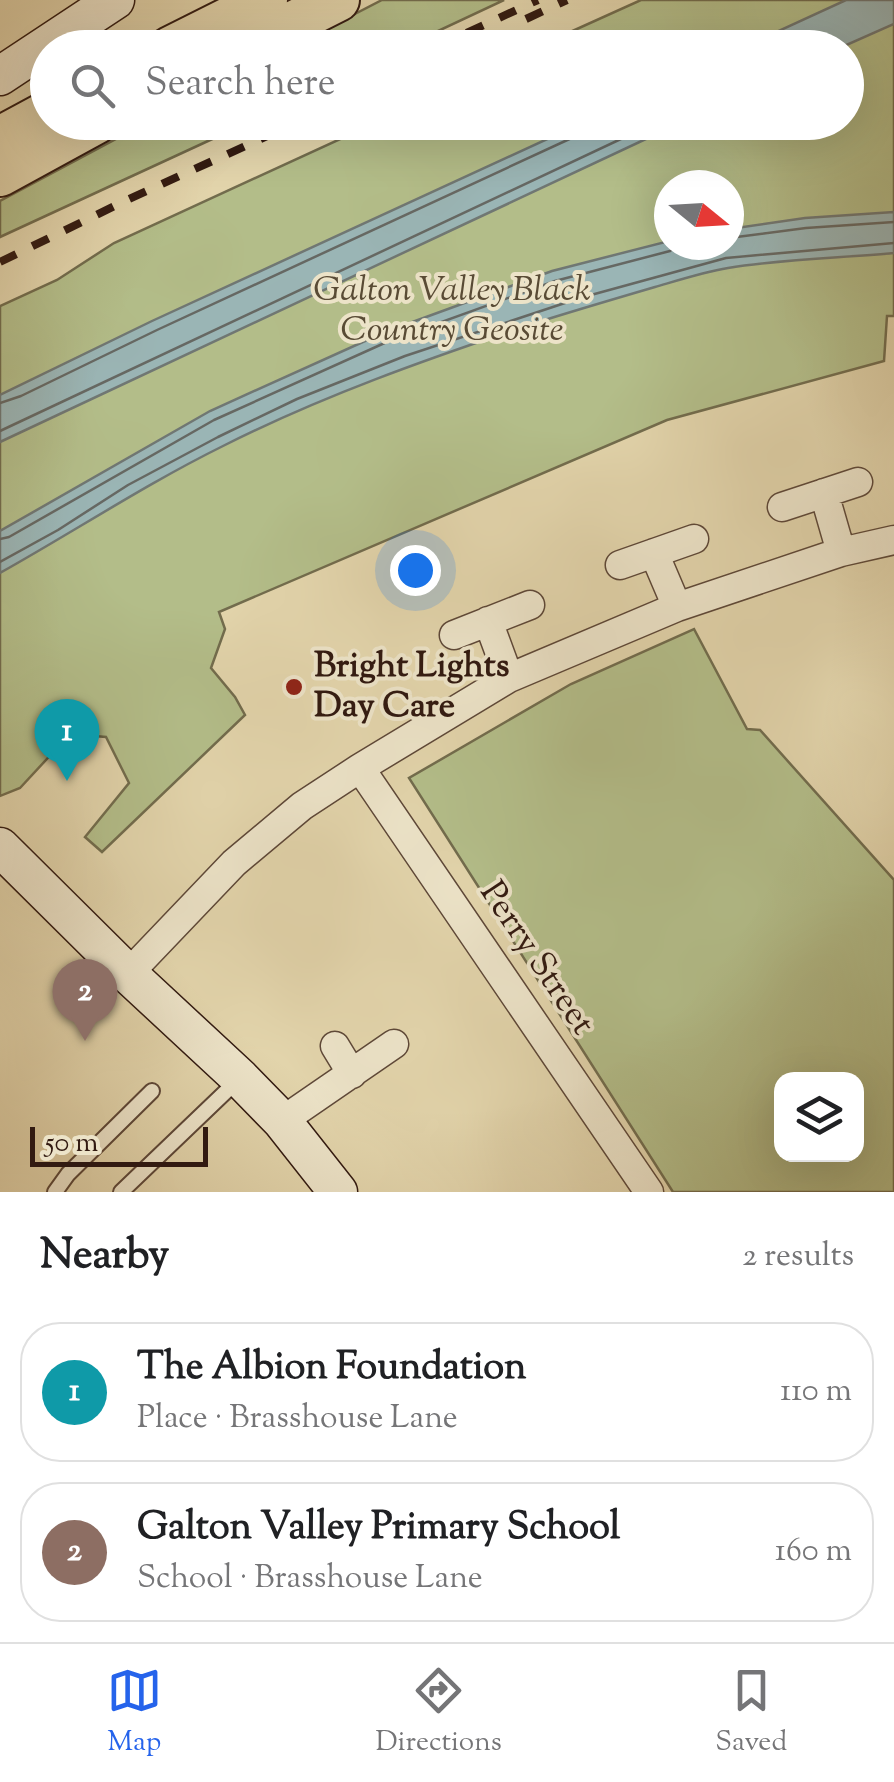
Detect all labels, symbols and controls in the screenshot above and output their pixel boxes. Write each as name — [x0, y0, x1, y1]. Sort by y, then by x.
search box — [30, 30, 864, 140]
icon: search — [65, 58, 120, 113]
text: Search here — [145, 58, 336, 112]
north arrow — [654, 170, 744, 260]
park label: Galton Valley Black Country Geosite — [313, 266, 591, 357]
your location — [390, 545, 441, 596]
place label: Bright Lights Day Care — [314, 642, 510, 733]
marker: Bright Lights Day Care — [283, 676, 305, 698]
pin: 1 — [34, 698, 100, 781]
street label: Perry Street — [466, 872, 606, 1046]
pin: 2 — [52, 958, 118, 1041]
map controls — [774, 1072, 864, 1162]
button: layers — [774, 1072, 864, 1162]
scale bar — [30, 1122, 208, 1166]
text: 50 m — [45, 1124, 99, 1164]
text: Nearby — [40, 1227, 169, 1287]
text: 2 results — [742, 1234, 854, 1280]
text: The Albion Foundation — [137, 1342, 527, 1396]
text: 1 — [69, 1369, 80, 1415]
text: 110 m — [780, 1369, 852, 1415]
text: Place · Brasshouse Lane — [137, 1396, 458, 1442]
text: Galton Valley Primary School — [137, 1502, 620, 1556]
text: 2 — [67, 1529, 82, 1575]
text: 160 m — [775, 1529, 852, 1575]
text: School · Brasshouse Lane — [137, 1556, 483, 1602]
tab: Map — [107, 1663, 162, 1763]
tab: Directions — [375, 1663, 502, 1763]
tab: Saved — [715, 1663, 787, 1763]

